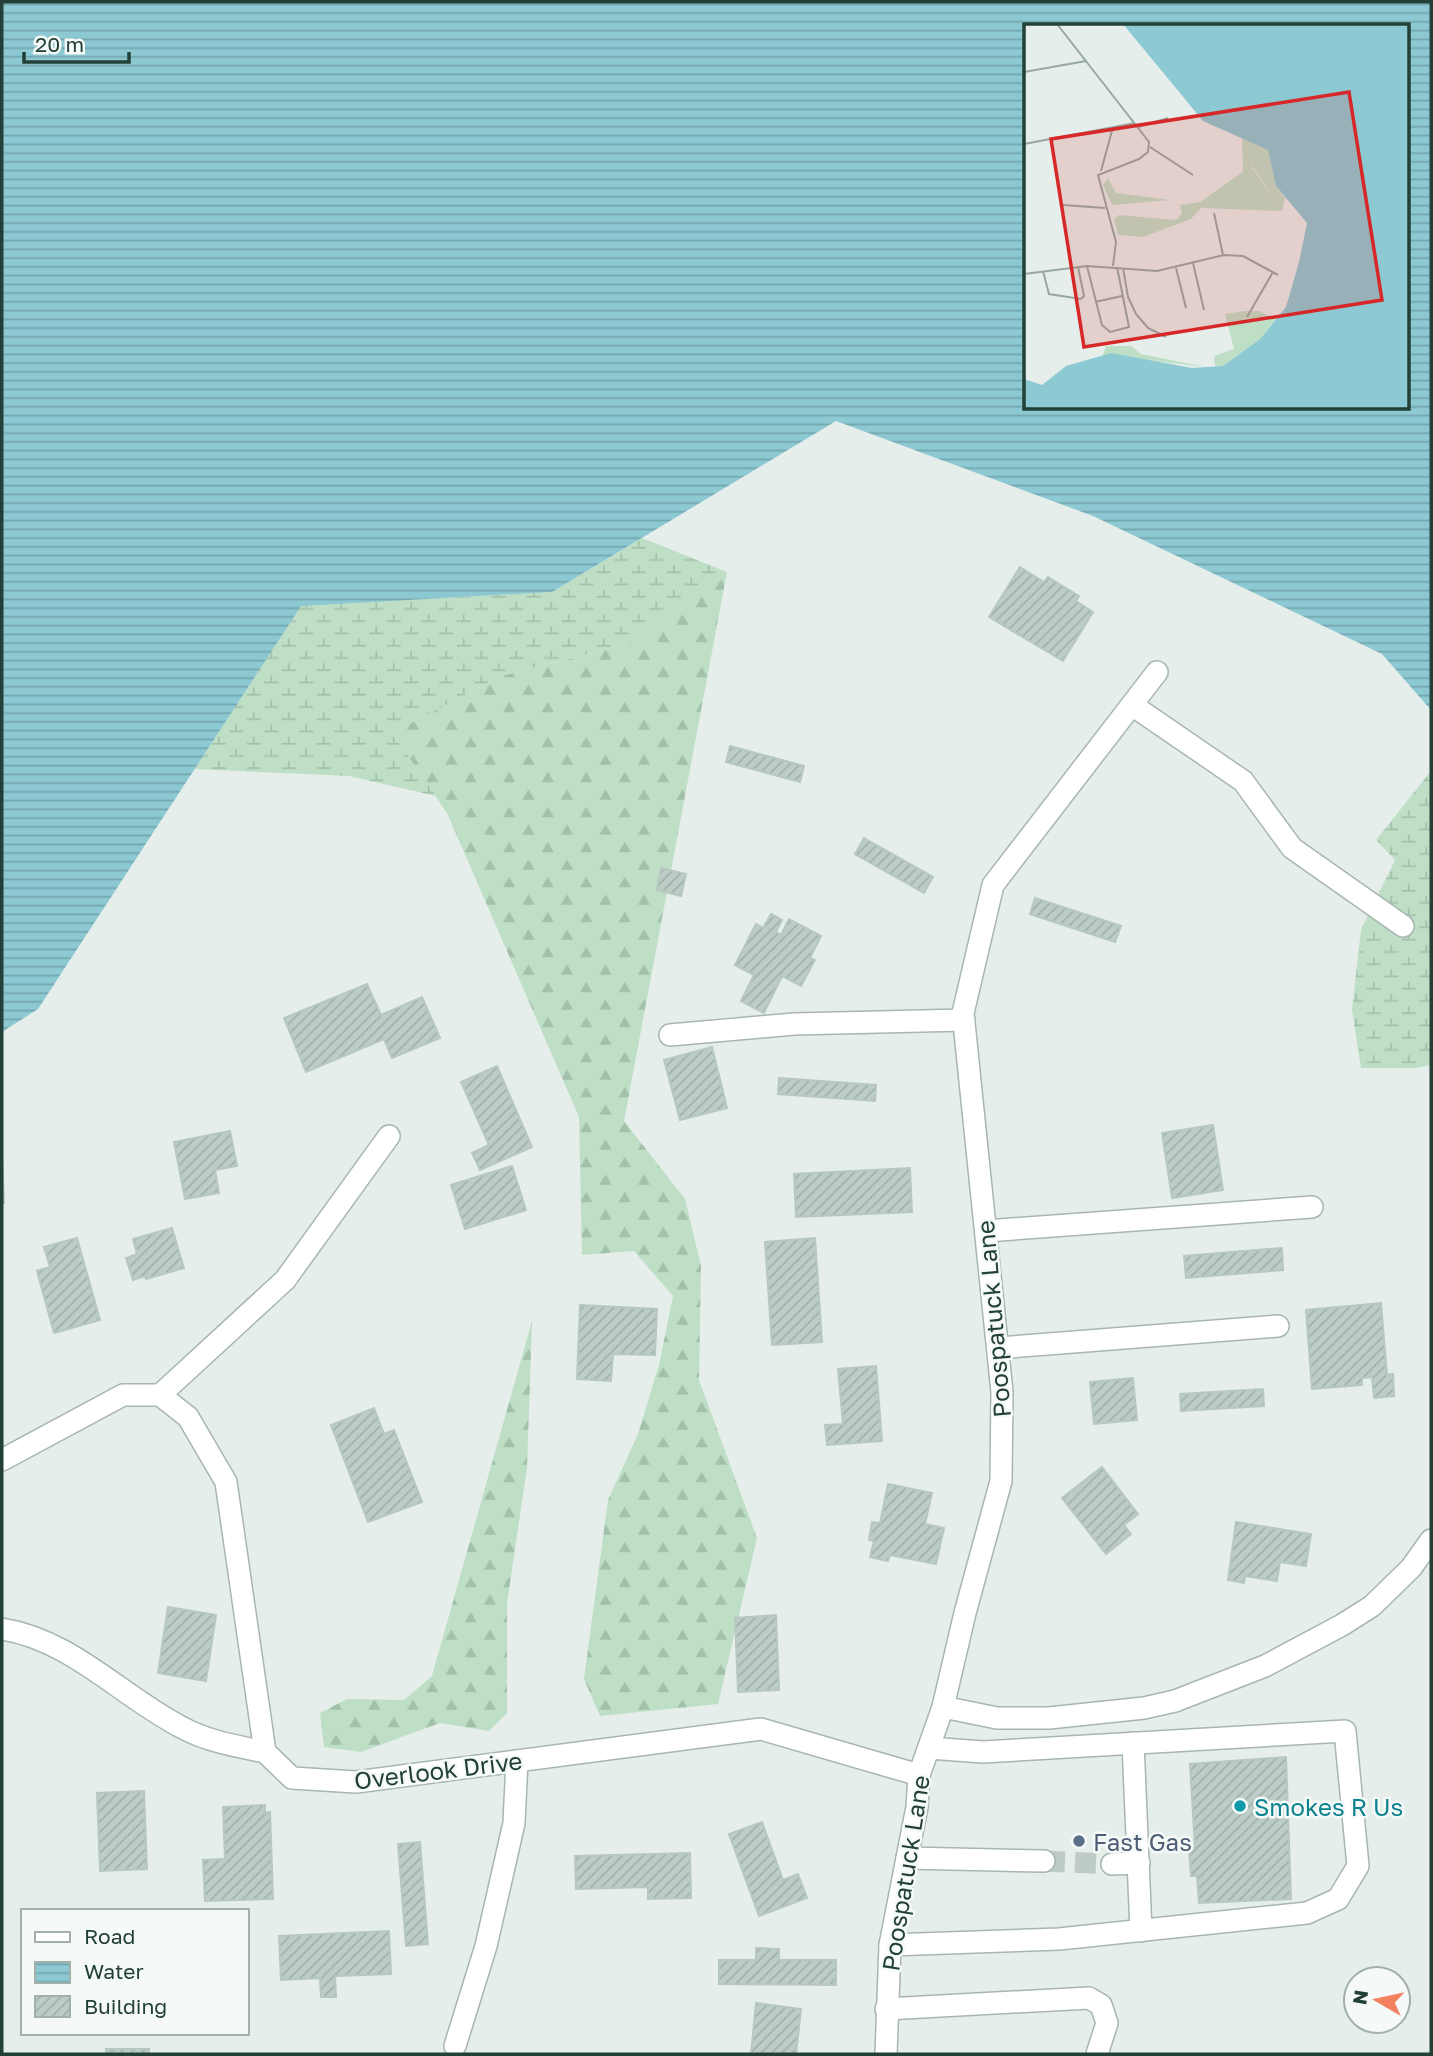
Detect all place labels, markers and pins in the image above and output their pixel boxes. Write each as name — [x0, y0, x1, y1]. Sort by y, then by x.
place label: Smokes R Us — [1254, 1792, 1403, 1821]
marker: Smokes R Us — [1232, 1798, 1248, 1814]
place label: Fast Gas — [1093, 1827, 1192, 1856]
marker: Fast Gas — [1071, 1833, 1087, 1849]

